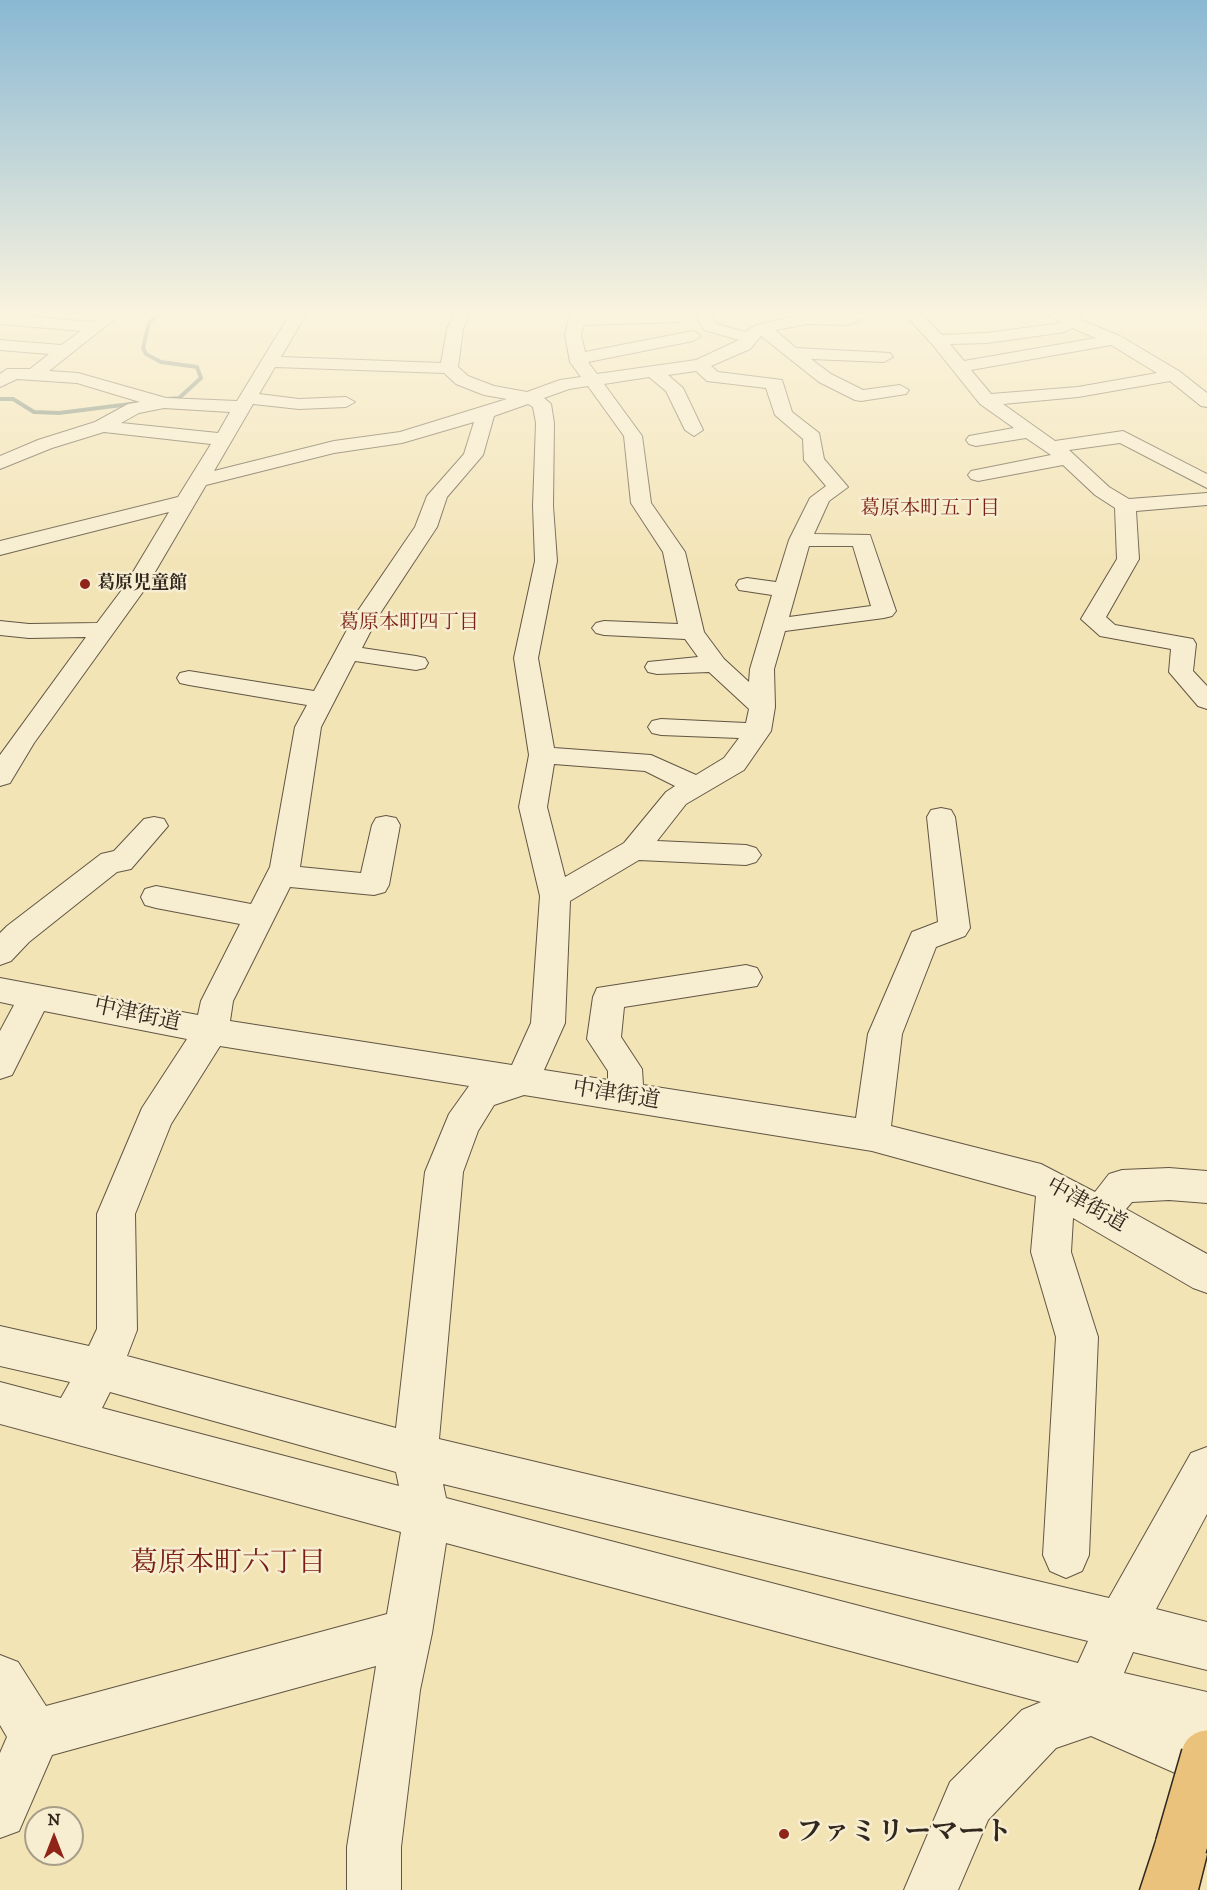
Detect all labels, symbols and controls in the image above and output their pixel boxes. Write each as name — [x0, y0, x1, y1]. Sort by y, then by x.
district label: 葛原本町五丁目 — [860, 498, 1000, 522]
place label: 葛原児童館 — [97, 573, 187, 595]
marker: 葛原児童館 — [78, 577, 92, 591]
district label: 葛原本町四丁目 — [339, 612, 479, 636]
street label: 中津街道 — [91, 994, 183, 1038]
street label: 中津街道 — [570, 1076, 662, 1116]
street label: 中津街道 — [1041, 1173, 1131, 1239]
district label: 葛原本町六丁目 — [130, 1548, 326, 1582]
north arrow — [24, 1806, 84, 1866]
text: N — [47, 1810, 61, 1830]
place label: ファミリーマート — [796, 1818, 1012, 1850]
marker: ファミリーマート — [777, 1827, 791, 1841]

